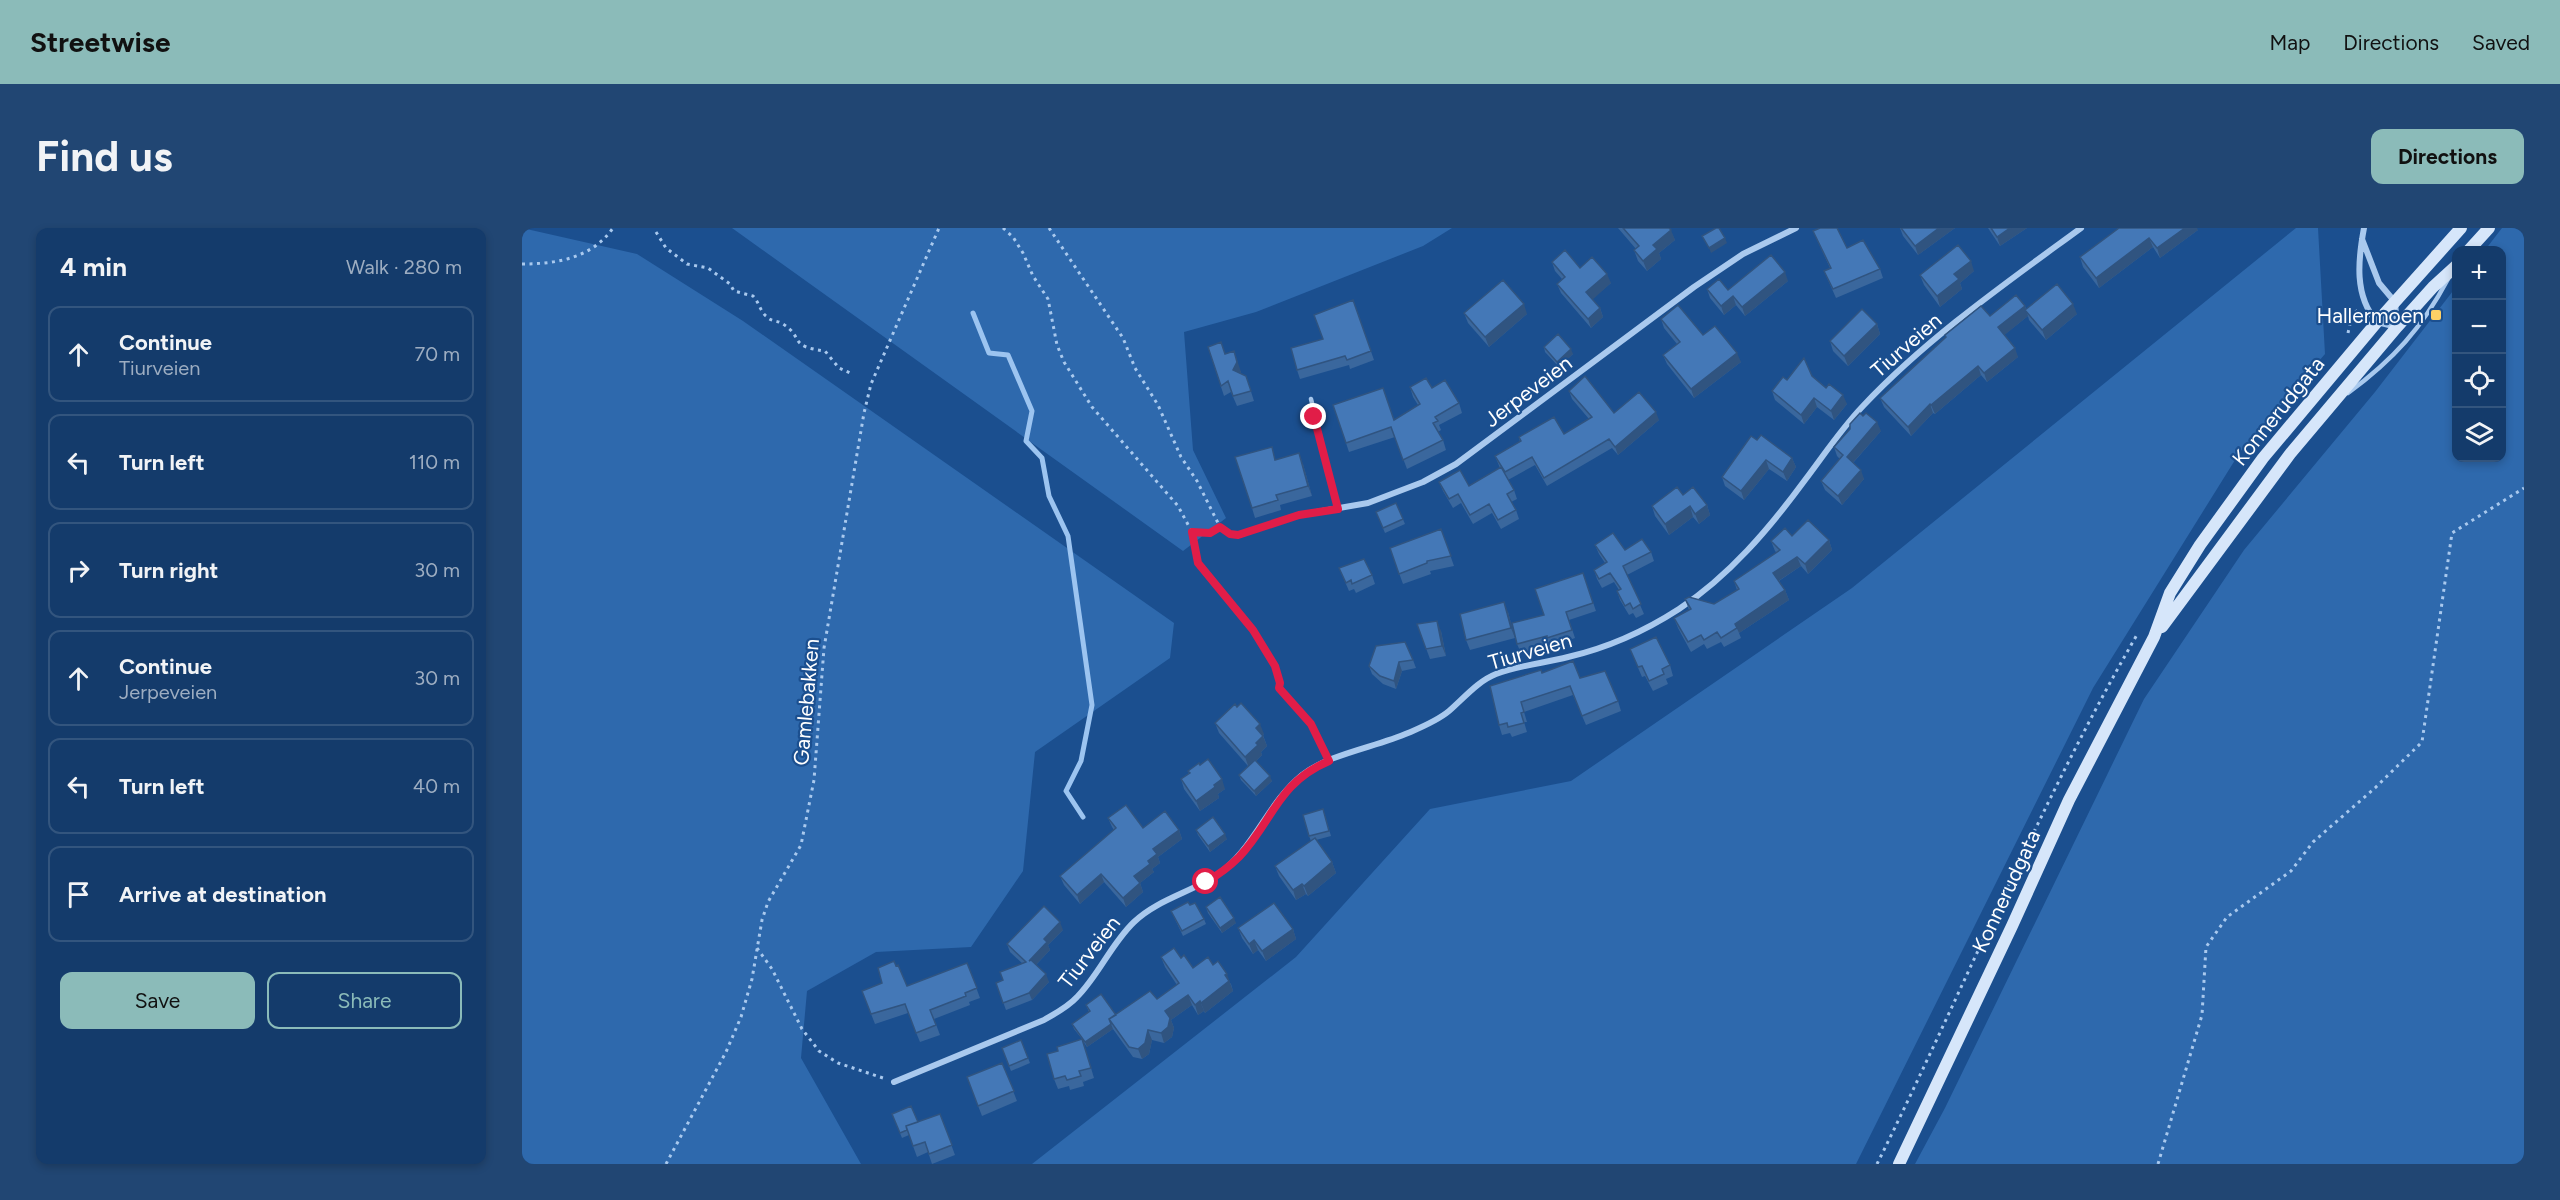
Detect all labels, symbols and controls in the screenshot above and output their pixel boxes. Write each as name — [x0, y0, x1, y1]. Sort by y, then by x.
text: Streetwise — [30, 25, 170, 59]
text: Map — [2269, 30, 2310, 55]
text: Directions — [2343, 30, 2439, 55]
text: Saved — [2472, 30, 2530, 55]
button: Directions — [2371, 129, 2524, 184]
text: Find us — [36, 131, 173, 182]
map controls — [2452, 246, 2506, 462]
button: + — [2452, 246, 2506, 300]
text: 4 min — [60, 251, 127, 283]
text: Walk · 280 m — [346, 255, 462, 279]
button: − — [2452, 300, 2506, 354]
place label: Hallermoen — [2316, 303, 2424, 328]
street label: Tiurveien — [1866, 308, 1946, 382]
marker: Hallermoen — [2429, 308, 2443, 322]
text: Continue — [119, 329, 212, 356]
icon: ahead — [62, 338, 95, 371]
text: 70 m — [414, 342, 460, 366]
street label: Jerpeveien — [1479, 350, 1577, 432]
street label: Konnerudgata — [2227, 352, 2329, 470]
button: locate — [2452, 354, 2506, 408]
text: Tiurveien — [119, 356, 200, 380]
route end — [1300, 403, 1326, 429]
button: layers — [2452, 408, 2506, 462]
icon: left — [62, 446, 95, 479]
text: Turn left — [119, 449, 205, 476]
text: 110 m — [409, 450, 460, 474]
icon: right — [62, 554, 95, 587]
text: Turn right — [119, 557, 218, 584]
text: 30 m — [414, 558, 460, 582]
street label: Tiurveien — [1485, 627, 1575, 675]
street label: Gamlebakken — [788, 638, 824, 766]
text: Continue — [119, 653, 212, 680]
icon: ahead — [62, 662, 95, 695]
text: 30 m — [414, 666, 460, 690]
text: Jerpeveien — [119, 680, 217, 704]
icon: left — [62, 770, 95, 803]
text: Turn left — [119, 773, 205, 800]
text: 40 m — [413, 774, 460, 798]
street label: Konnerudgata — [1967, 826, 2045, 956]
route start — [1192, 868, 1218, 894]
icon: arrive — [62, 878, 95, 911]
text: Arrive at destination — [119, 881, 327, 908]
street label: Tiurveien — [1053, 911, 1125, 993]
button: Save — [60, 972, 255, 1029]
button: Share — [267, 972, 462, 1029]

